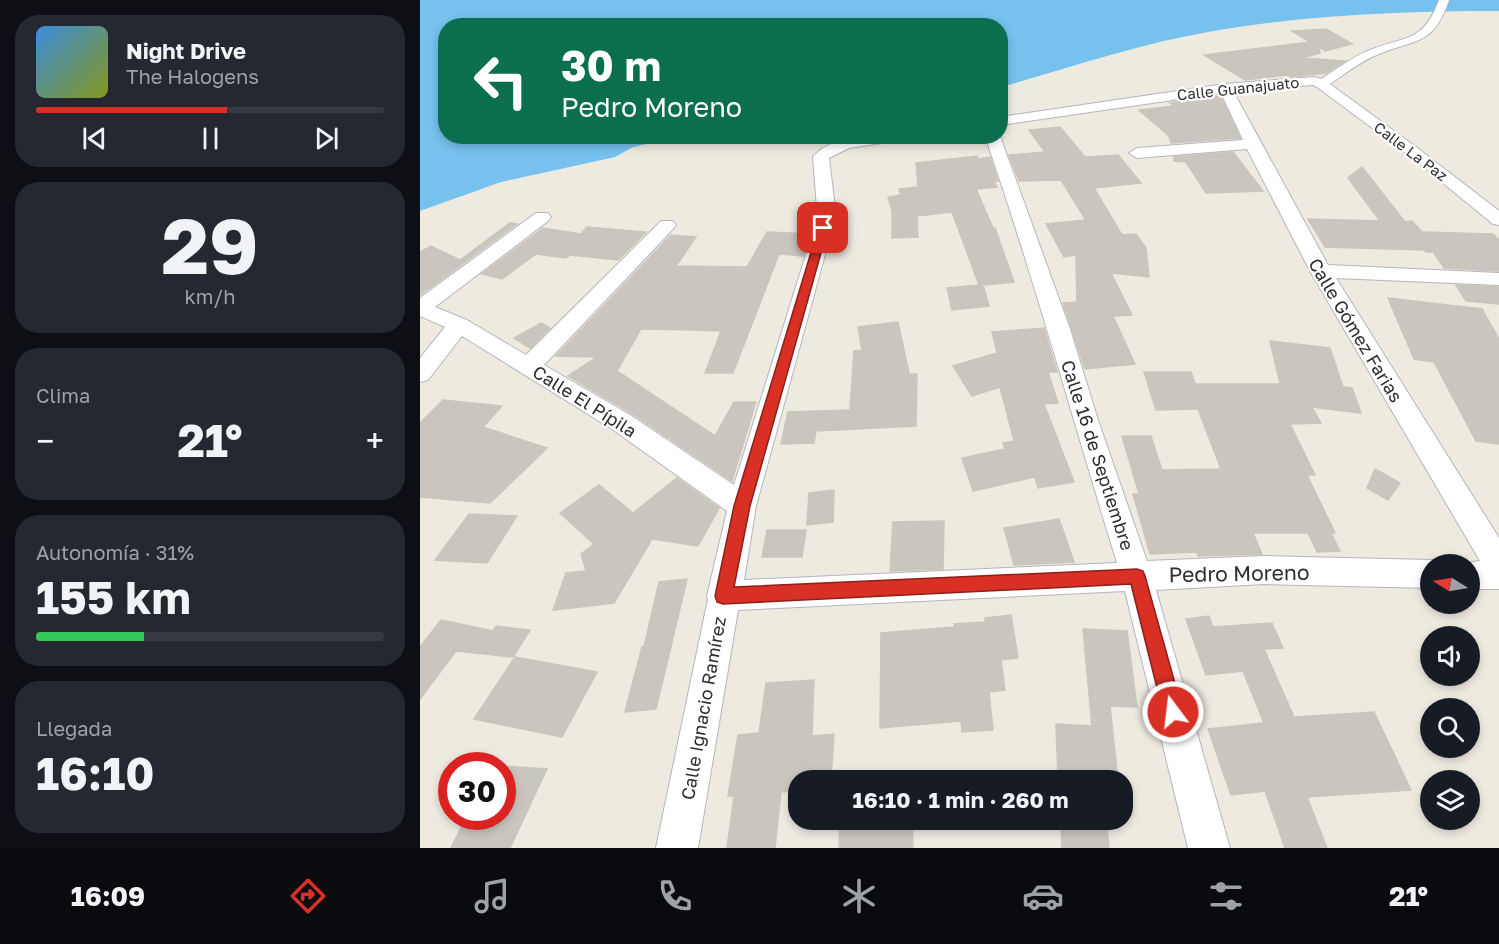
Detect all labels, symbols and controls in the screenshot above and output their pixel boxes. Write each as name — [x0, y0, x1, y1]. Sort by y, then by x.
text: Night Drive — [126, 37, 246, 64]
text: 30 m — [561, 40, 661, 90]
icon: left — [462, 42, 540, 120]
text: The Halogens — [126, 64, 259, 88]
street label: Calle Guanajuato — [1176, 73, 1300, 103]
text: Pedro Moreno — [561, 91, 742, 123]
street label: Calle La Paz — [1371, 118, 1452, 185]
icon: previous — [78, 122, 111, 155]
icon: pause — [194, 122, 227, 155]
icon: next — [310, 122, 343, 155]
text: 29 — [161, 198, 259, 291]
pin — [797, 202, 848, 253]
icon: arrive — [806, 211, 839, 244]
street label: Calle Gómez Farias — [1304, 254, 1408, 406]
text: km/h — [185, 284, 235, 308]
street label: Calle 16 de Septiembre — [1057, 357, 1139, 553]
street label: Calle El Pípila — [529, 360, 641, 442]
text: Clima — [36, 383, 90, 407]
text: 21° — [177, 413, 243, 467]
text: − — [36, 421, 54, 460]
text: + — [366, 421, 384, 460]
text: Autonomía · 31% — [36, 540, 194, 564]
north arrow — [1420, 554, 1480, 614]
map controls — [1420, 554, 1480, 830]
street label: Pedro Moreno — [1168, 559, 1310, 587]
text: 155 km — [36, 570, 191, 624]
street label: Calle Ignacio Ramírez — [676, 614, 730, 802]
button: sound — [1420, 626, 1480, 686]
position arrow — [1141, 680, 1205, 744]
button: search — [1420, 698, 1480, 758]
text: Llegada — [36, 716, 112, 740]
text: 16:10 — [36, 746, 155, 800]
speed limit sign: 30 — [438, 752, 516, 830]
button: layers — [1420, 770, 1480, 830]
text: 16:10 · 1 min · 260 m — [853, 786, 1068, 813]
icon: directions — [287, 875, 329, 917]
icon: music — [471, 875, 513, 917]
icon: phone — [654, 875, 696, 917]
icon: climate — [838, 875, 880, 917]
icon: car — [1022, 875, 1064, 917]
icon: filters — [1205, 875, 1247, 917]
text: 16:09 — [71, 880, 145, 912]
text: 21° — [1389, 880, 1428, 912]

